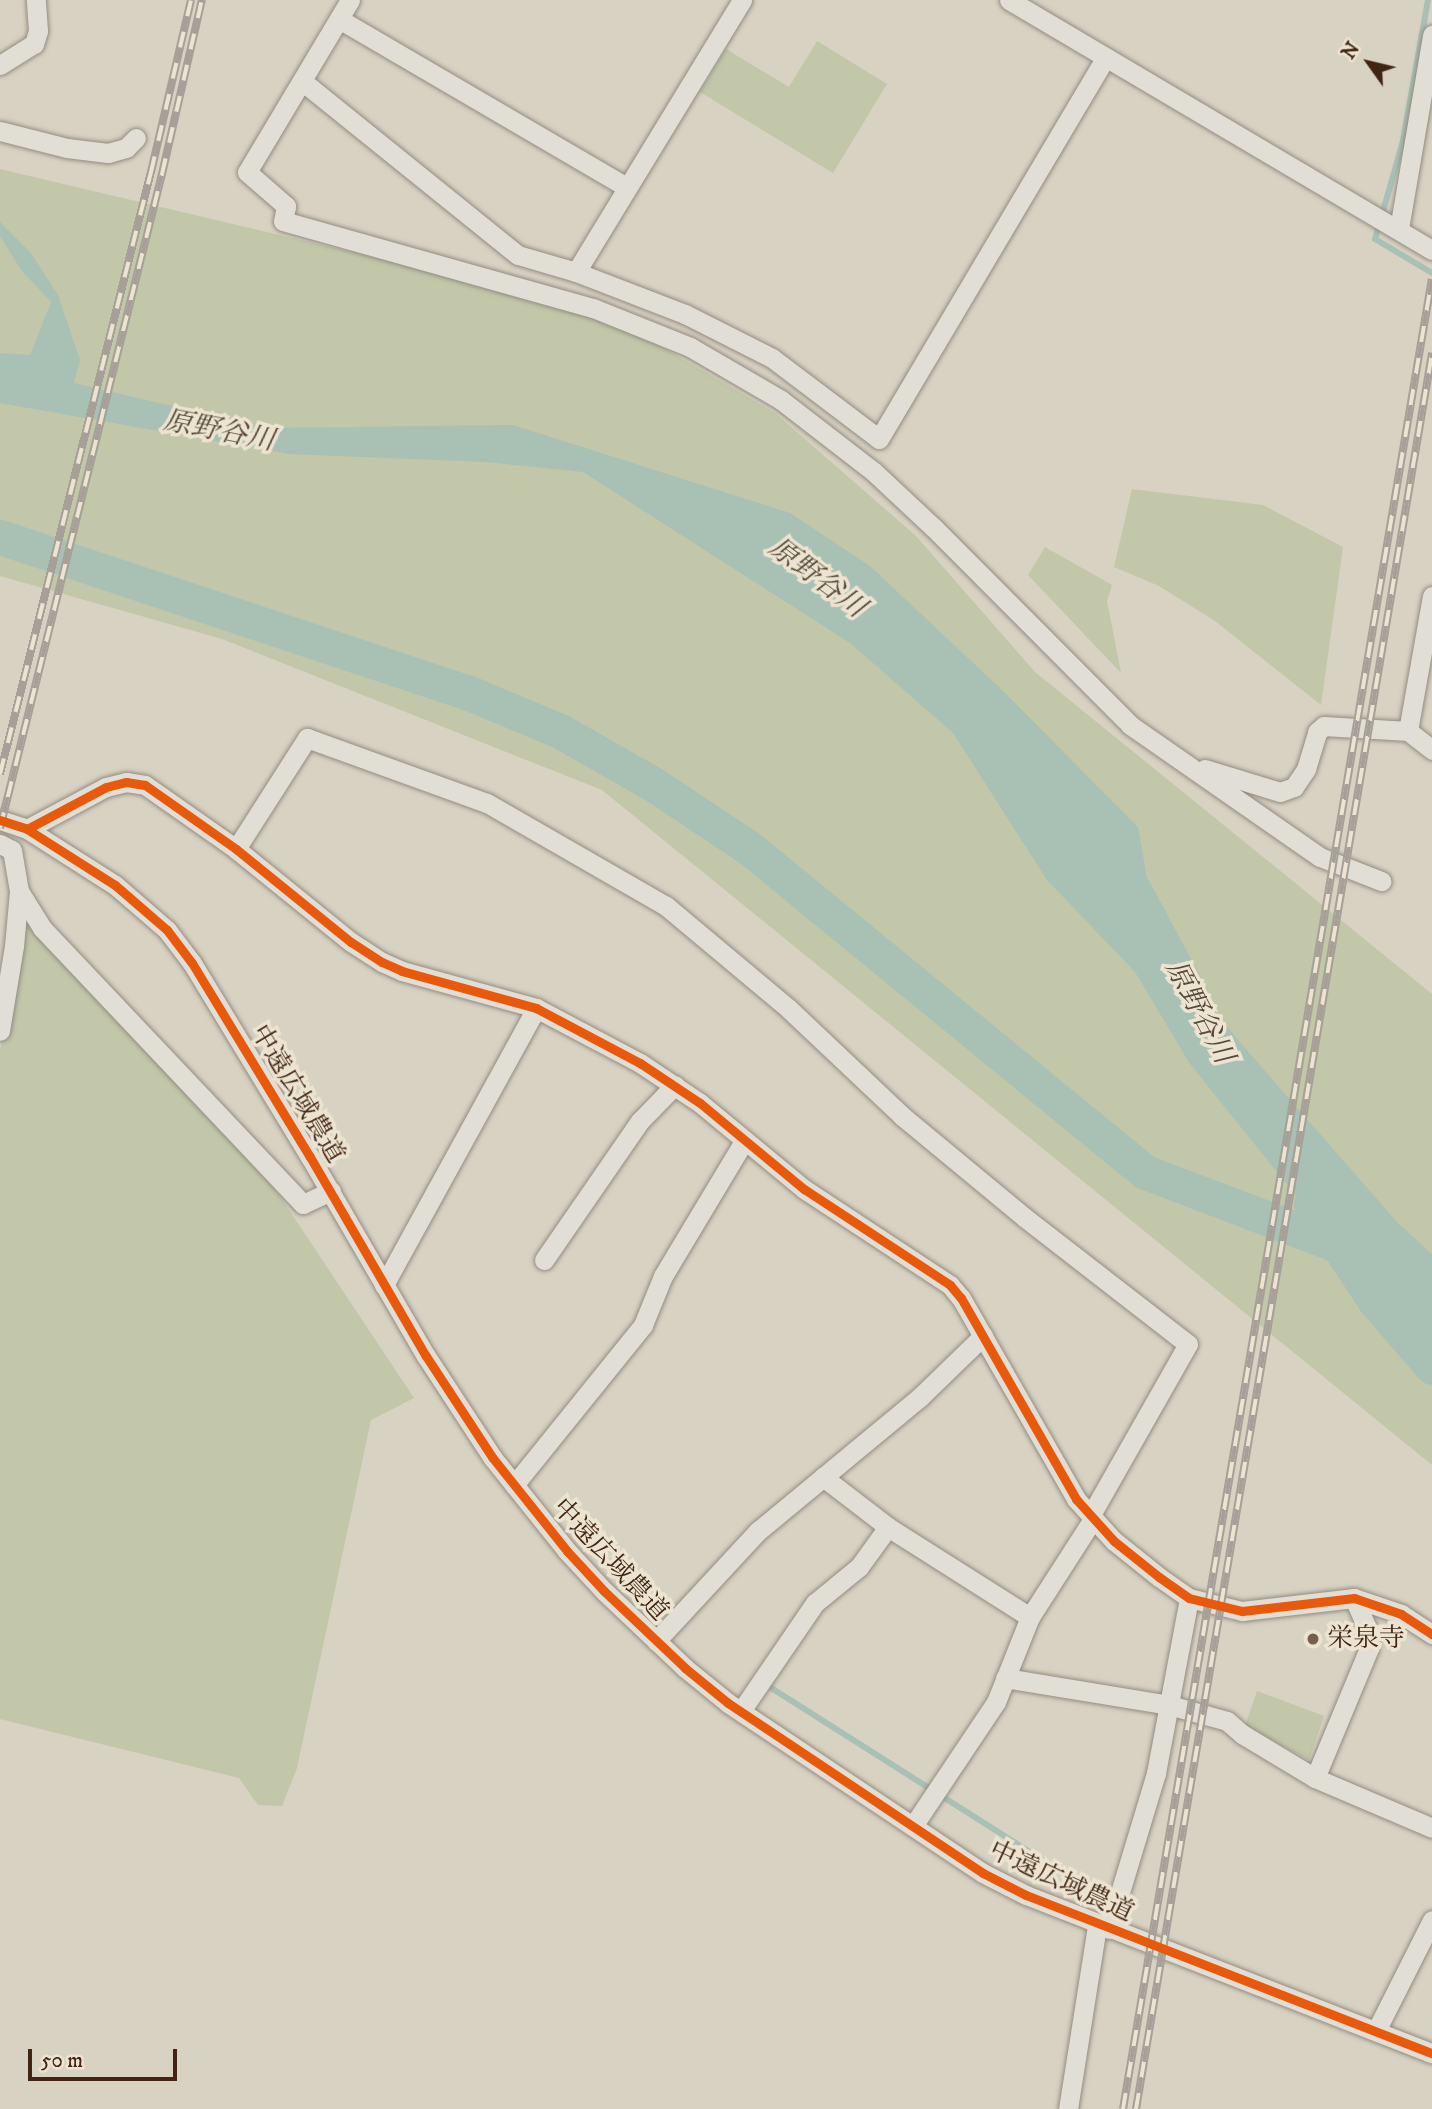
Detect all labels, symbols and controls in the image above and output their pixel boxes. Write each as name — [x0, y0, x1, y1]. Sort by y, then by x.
north arrow — [1334, 28, 1404, 98]
text: N — [1337, 38, 1365, 64]
water label: 原野谷川 — [161, 404, 277, 458]
water label: 原野谷川 — [762, 531, 872, 625]
water label: 原野谷川 — [1158, 955, 1240, 1069]
street label: 中遠広域農道 — [243, 1019, 351, 1169]
street label: 中遠広域農道 — [545, 1492, 675, 1628]
place label: 栄泉寺 — [1327, 1623, 1405, 1655]
marker: 栄泉寺 — [1305, 1631, 1321, 1647]
street label: 中遠広域農道 — [984, 1835, 1138, 1929]
scale bar — [32, 2036, 180, 2080]
text: 50 m — [41, 2048, 83, 2074]

